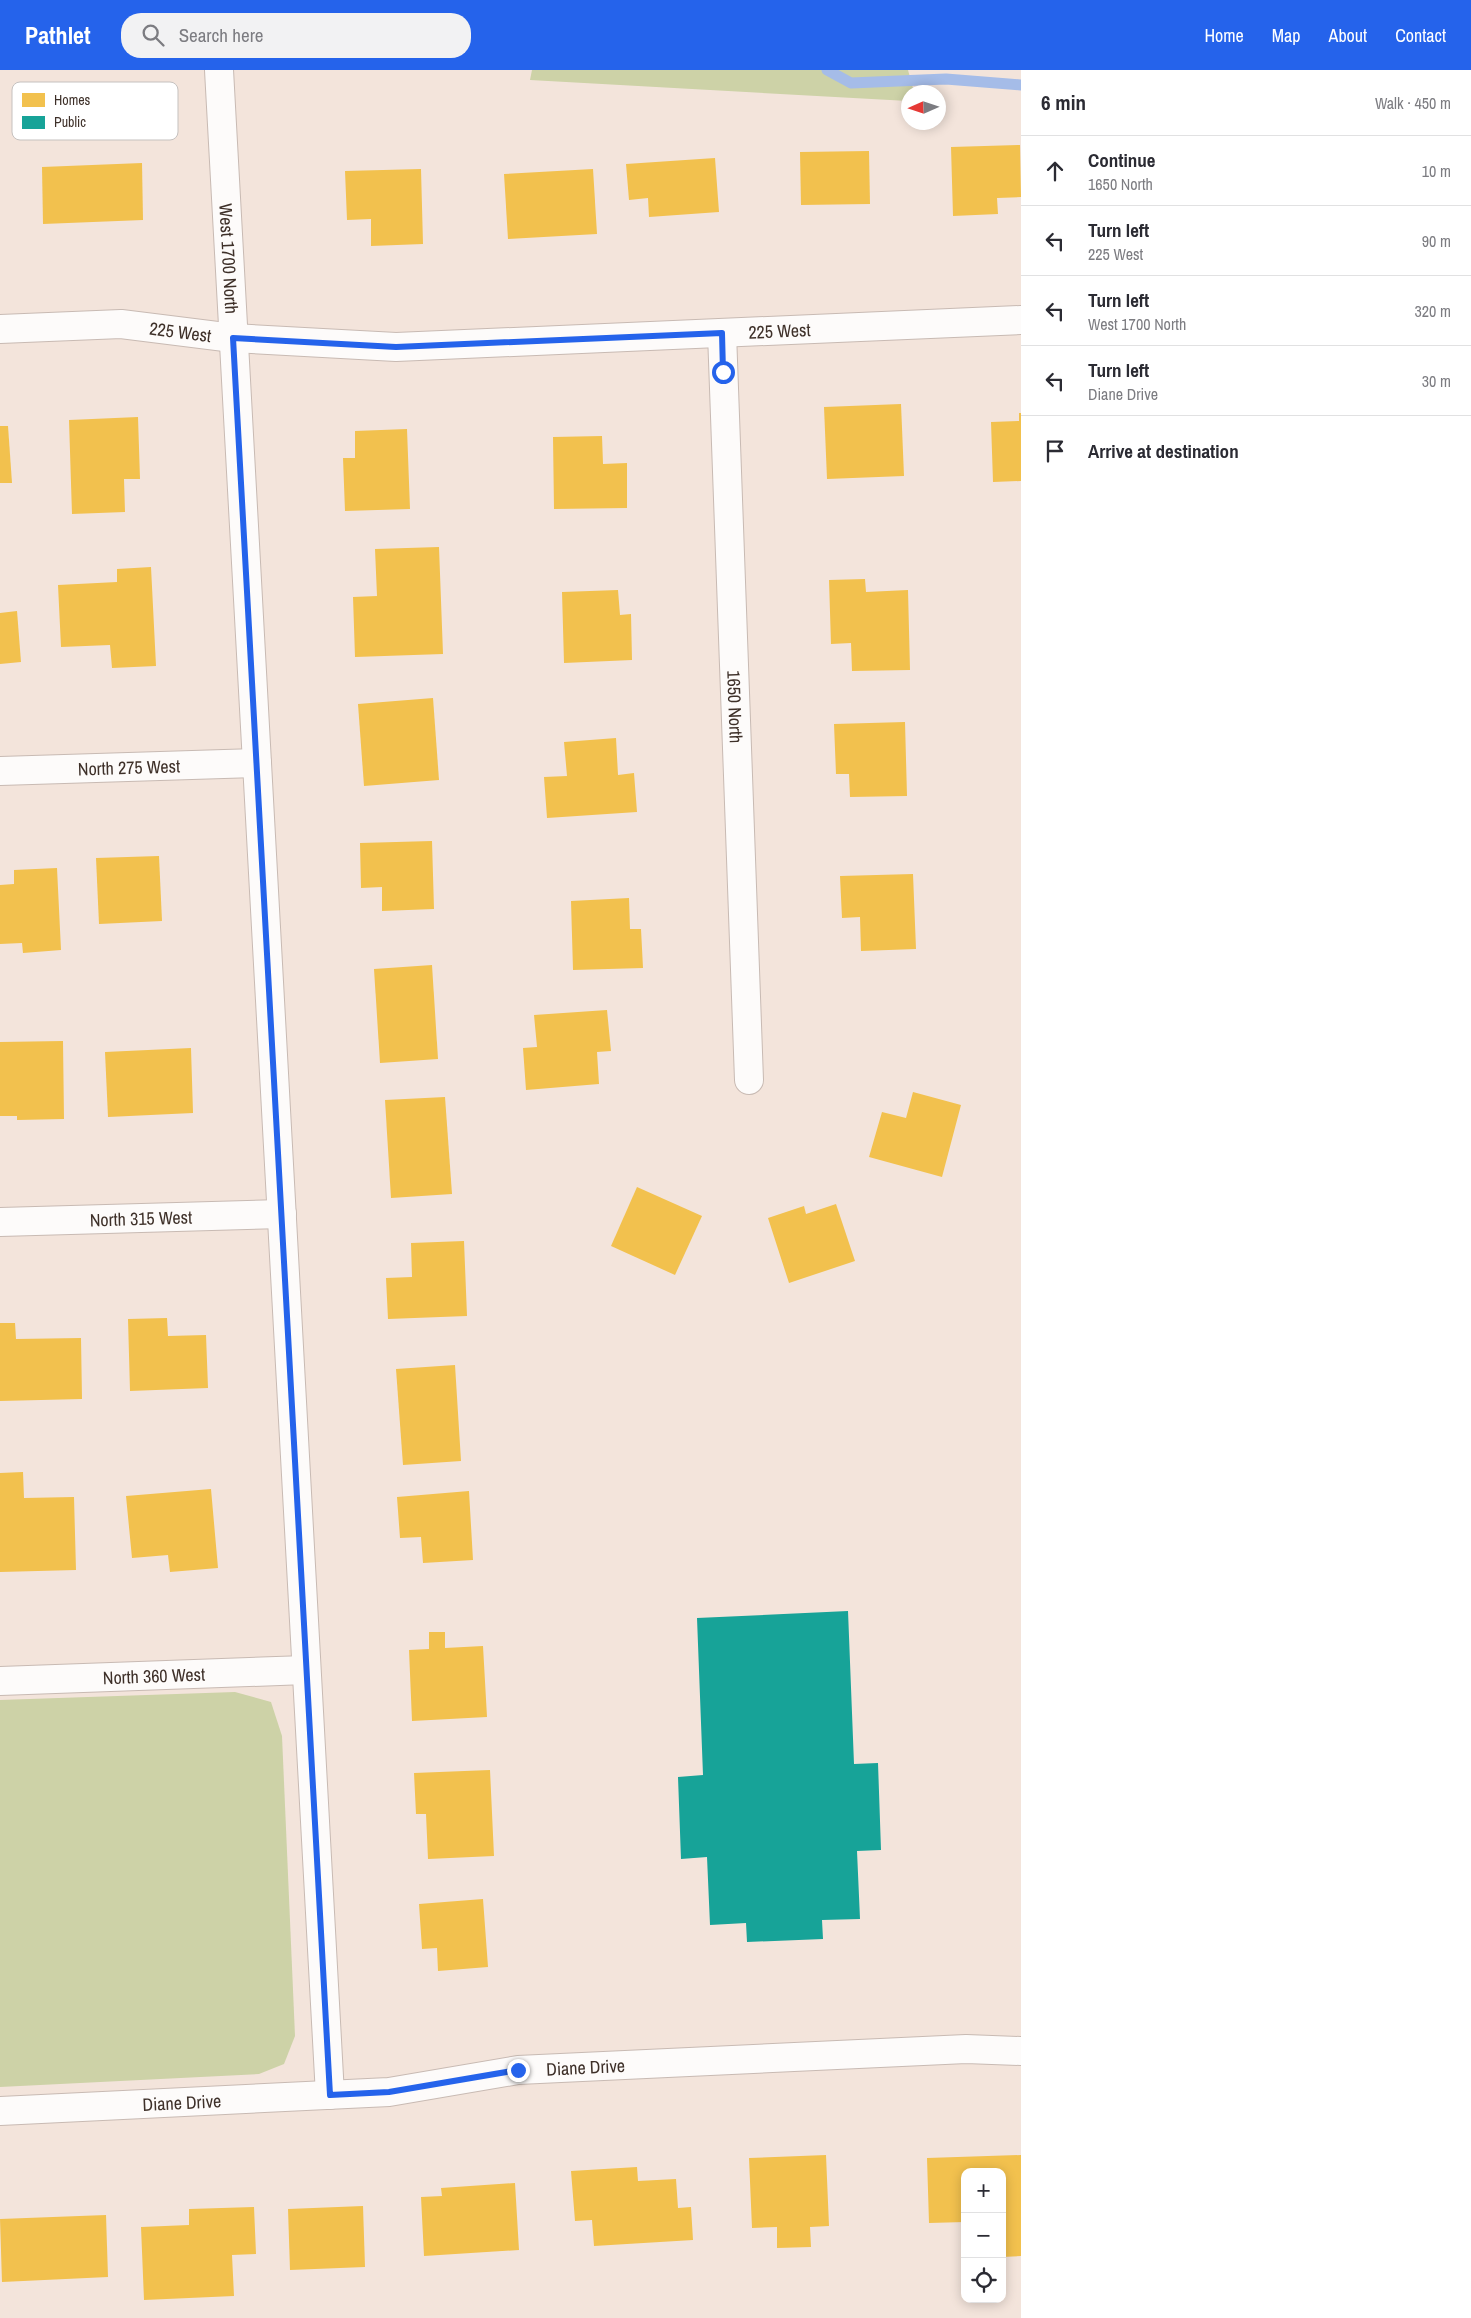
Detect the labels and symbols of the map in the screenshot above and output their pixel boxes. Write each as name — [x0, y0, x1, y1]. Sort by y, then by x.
legend — [12, 82, 178, 140]
north arrow — [901, 85, 946, 130]
text: Homes — [54, 91, 91, 109]
text: Public — [54, 113, 86, 131]
street label: West 1700 North — [214, 203, 245, 315]
street label: 225 West — [148, 315, 213, 348]
street label: 225 West — [748, 317, 811, 344]
route start — [712, 361, 735, 384]
street label: 1650 North — [722, 670, 749, 744]
street label: North 275 West — [77, 753, 181, 781]
street label: North 315 West — [89, 1204, 192, 1232]
street label: North 360 West — [102, 1661, 206, 1690]
street label: Diane Drive — [546, 2052, 626, 2081]
route end — [507, 2059, 530, 2082]
street label: Diane Drive — [142, 2088, 222, 2117]

